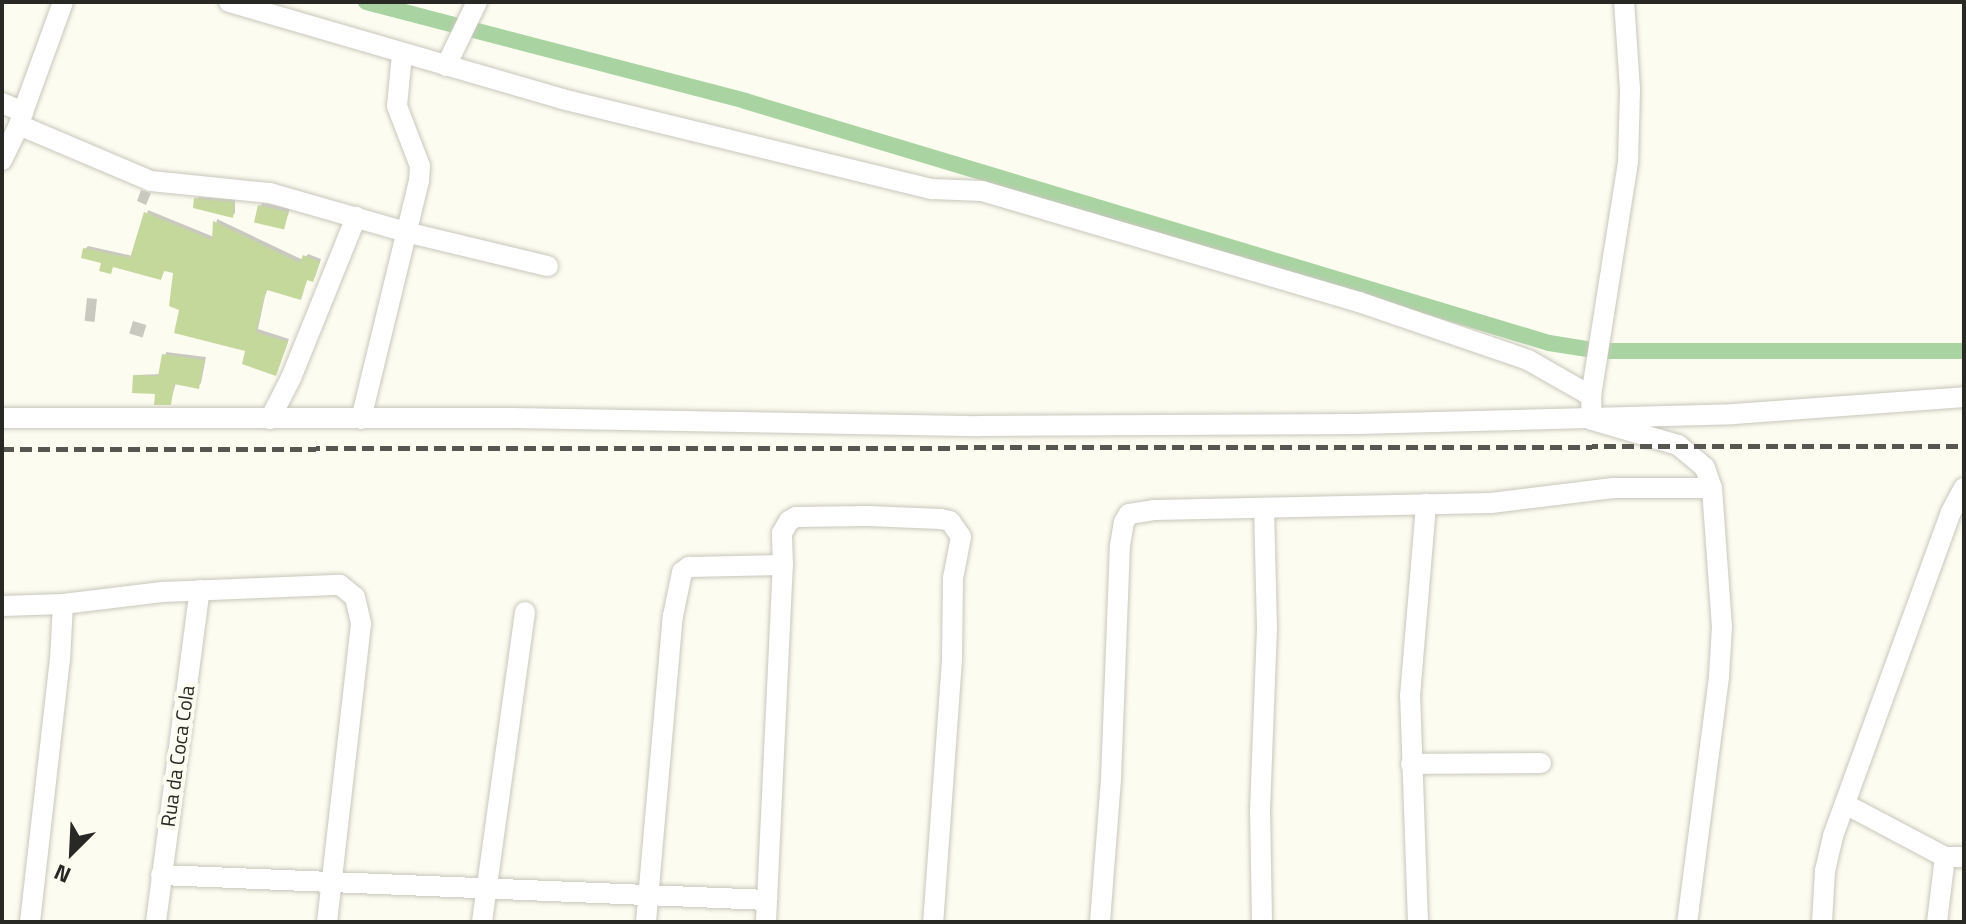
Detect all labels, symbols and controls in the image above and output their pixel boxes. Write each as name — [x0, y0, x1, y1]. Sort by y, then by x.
street label: Rua da Coca Cola — [155, 684, 199, 828]
north arrow — [32, 812, 112, 892]
text: N — [48, 855, 76, 893]

